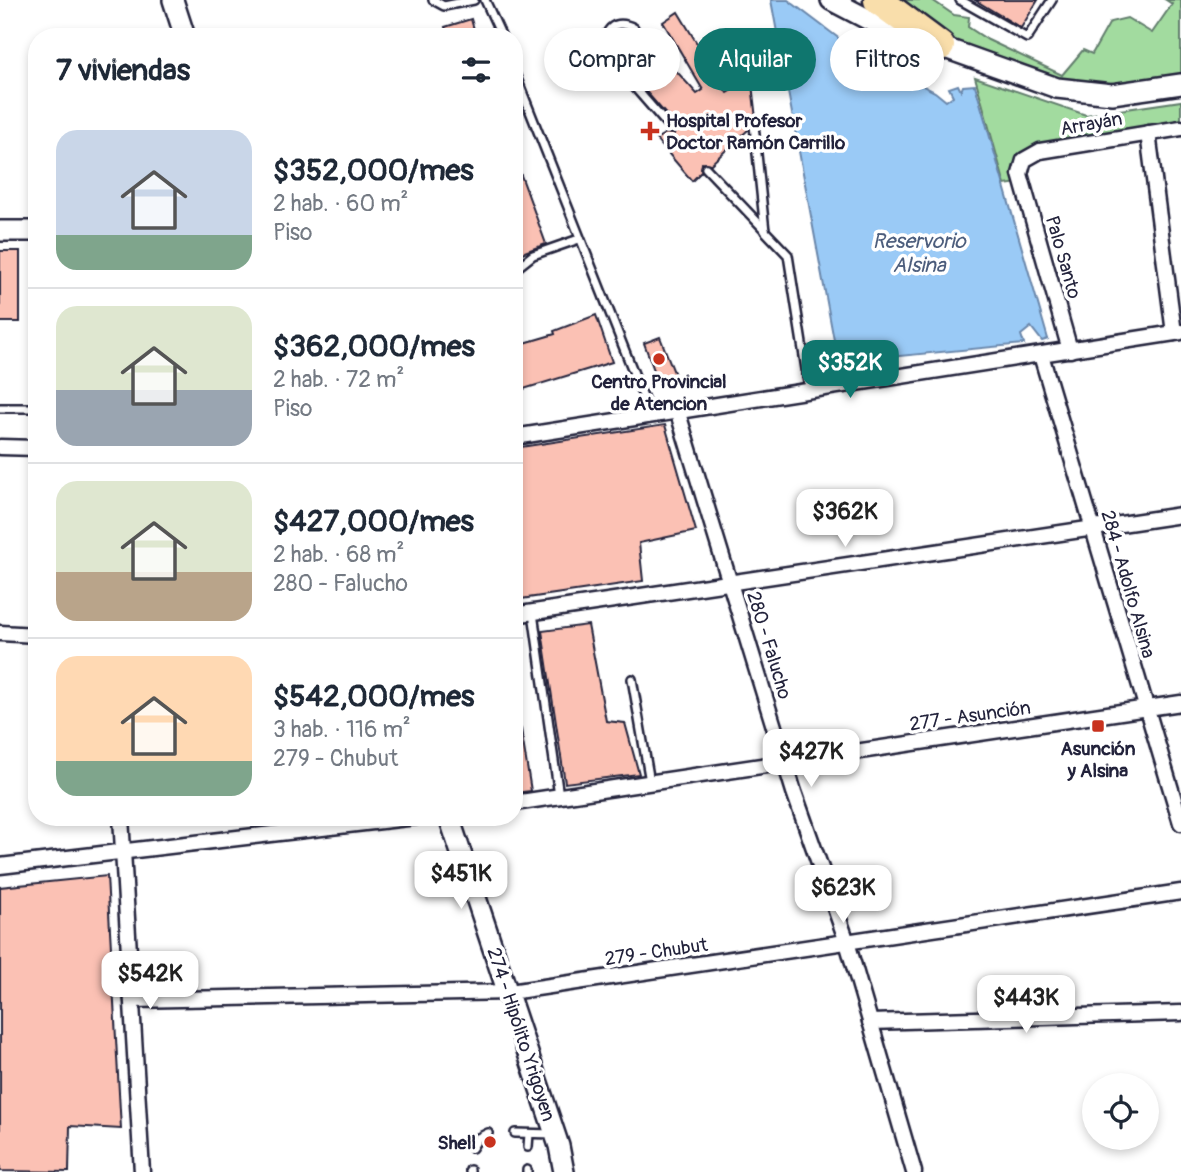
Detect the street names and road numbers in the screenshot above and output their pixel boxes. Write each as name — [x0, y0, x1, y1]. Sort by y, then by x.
street label: Arrayán — [1058, 107, 1124, 141]
street label: Palo Santo — [1040, 213, 1086, 302]
street label: 284 - Adolfo Alsina — [1095, 508, 1161, 661]
street label: 280 - Falucho — [741, 588, 797, 702]
street label: 277 - Asunción — [908, 696, 1032, 736]
street label: 279 - Chubut — [603, 933, 709, 971]
street label: 274 - Hipólito Yrigoyen — [482, 944, 560, 1124]

